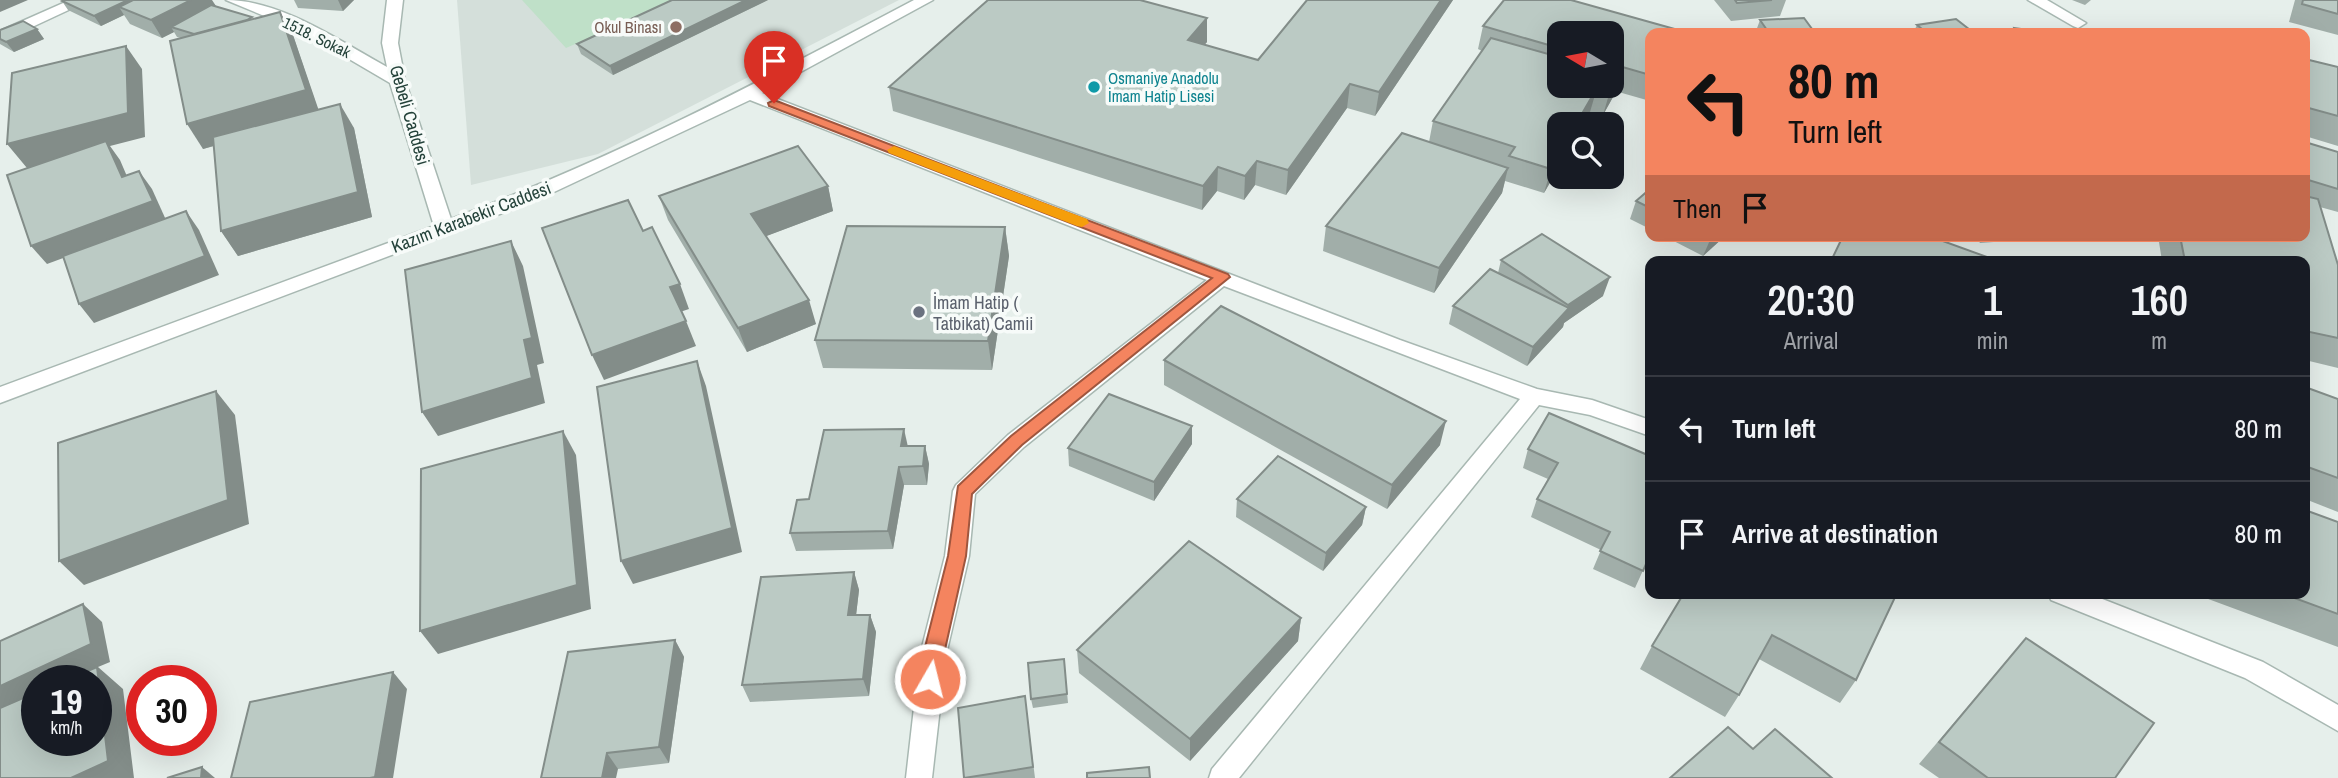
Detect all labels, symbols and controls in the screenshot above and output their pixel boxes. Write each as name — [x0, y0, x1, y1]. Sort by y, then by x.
street label: 1518. Sokak — [279, 11, 355, 63]
place label: Okul Binası — [594, 16, 662, 38]
marker: Okul Binası — [668, 19, 684, 35]
north arrow — [1547, 21, 1624, 98]
map controls — [1547, 21, 1624, 189]
pin — [744, 31, 804, 103]
icon: arrive — [755, 42, 793, 80]
text: 80 m — [1788, 47, 1880, 113]
icon: left — [1673, 56, 1764, 147]
street label: Gebeli Caddesi — [384, 62, 436, 168]
place label: Osmaniye Anadolu İmam Hatip Lisesi — [1108, 67, 1219, 107]
marker: Osmaniye Anadolu İmam Hatip Lisesi — [1086, 79, 1102, 95]
text: Turn left — [1788, 110, 1882, 153]
button: search — [1547, 112, 1624, 189]
street label: Kazım Karabekir Caddesi — [388, 175, 554, 259]
icon: arrive — [1736, 189, 1774, 227]
text: Then — [1673, 191, 1722, 226]
text: 20:30 — [1767, 272, 1855, 328]
text: 1 — [1983, 272, 2002, 328]
text: 160 — [2130, 272, 2188, 328]
place label: İmam Hatip ( Tatbikat) Camii — [933, 290, 1033, 336]
marker: İmam Hatip ( Tatbikat) Camii — [911, 304, 927, 320]
text: Arrival — [1784, 325, 1838, 356]
text: min — [1977, 325, 2008, 356]
text: m — [2151, 325, 2167, 356]
icon: left — [1673, 410, 1711, 448]
text: Turn left — [1732, 411, 1816, 446]
text: 80 m — [2235, 411, 2282, 446]
icon: arrive — [1673, 515, 1711, 553]
text: Arrive at destination — [1732, 516, 1938, 551]
text: 80 m — [2235, 516, 2282, 551]
position arrow — [893, 642, 967, 716]
speed limit sign: 30 — [126, 665, 217, 756]
text: 19 — [51, 678, 82, 725]
text: km/h — [51, 715, 83, 740]

